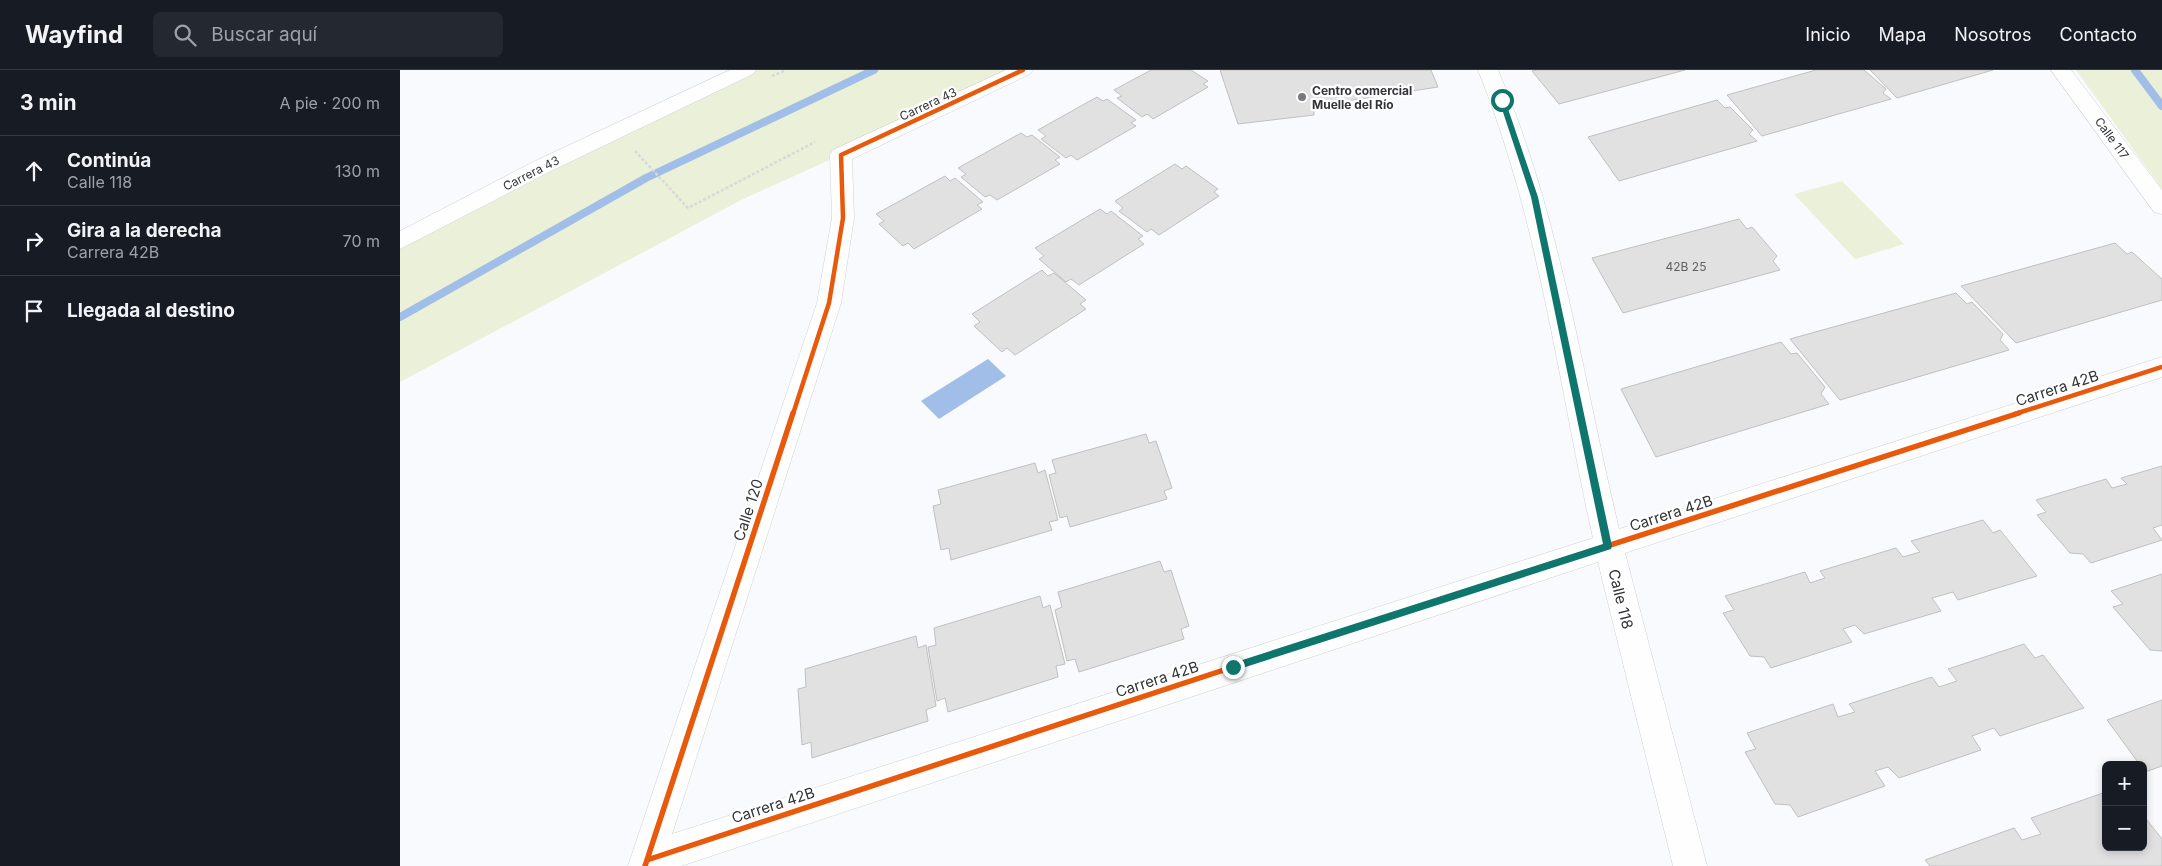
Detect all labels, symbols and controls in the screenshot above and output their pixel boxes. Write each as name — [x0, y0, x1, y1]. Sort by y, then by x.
search box — [153, 12, 503, 57]
text: Wayfind — [25, 20, 123, 49]
icon: search — [171, 21, 199, 49]
text: Buscar aquí — [211, 23, 317, 46]
text: Inicio — [1805, 24, 1851, 45]
text: Mapa — [1879, 24, 1926, 45]
text: Nosotros — [1954, 24, 2032, 45]
text: Contacto — [2060, 24, 2137, 45]
place label: Centro comercial Muelle del Río — [1312, 83, 1412, 112]
street label: Carrera 43 — [897, 84, 959, 124]
route start — [1491, 89, 1514, 112]
text: 3 min — [20, 90, 76, 115]
marker: Centro comercial Muelle del Río — [1296, 91, 1308, 103]
text: A pie · 200 m — [279, 93, 380, 113]
street label: Calle 117 — [2092, 114, 2132, 162]
text: Continúa — [67, 149, 151, 172]
street label: Carrera 43 — [500, 152, 562, 194]
icon: ahead — [20, 157, 48, 185]
text: 130 m — [335, 161, 380, 181]
text: Calle 118 — [67, 172, 132, 192]
text: Gira a la derecha — [67, 219, 222, 242]
icon: right — [20, 227, 48, 255]
text: 70 m — [343, 231, 380, 251]
text: Carrera 42B — [67, 242, 159, 262]
house number: 42B 25 — [1666, 259, 1706, 274]
icon: arrive — [20, 297, 48, 325]
text: Llegada al destino — [67, 299, 235, 322]
street label: Carrera 42B — [2013, 366, 2101, 410]
street label: Calle 120 — [729, 476, 767, 544]
street label: Carrera 42B — [1627, 491, 1715, 535]
street label: Calle 118 — [1604, 567, 1638, 631]
route end — [1222, 656, 1245, 679]
street label: Carrera 42B — [1113, 657, 1201, 701]
map controls — [2102, 761, 2147, 851]
button: + — [2102, 761, 2147, 806]
street label: Carrera 42B — [729, 783, 817, 827]
button: − — [2102, 806, 2147, 851]

